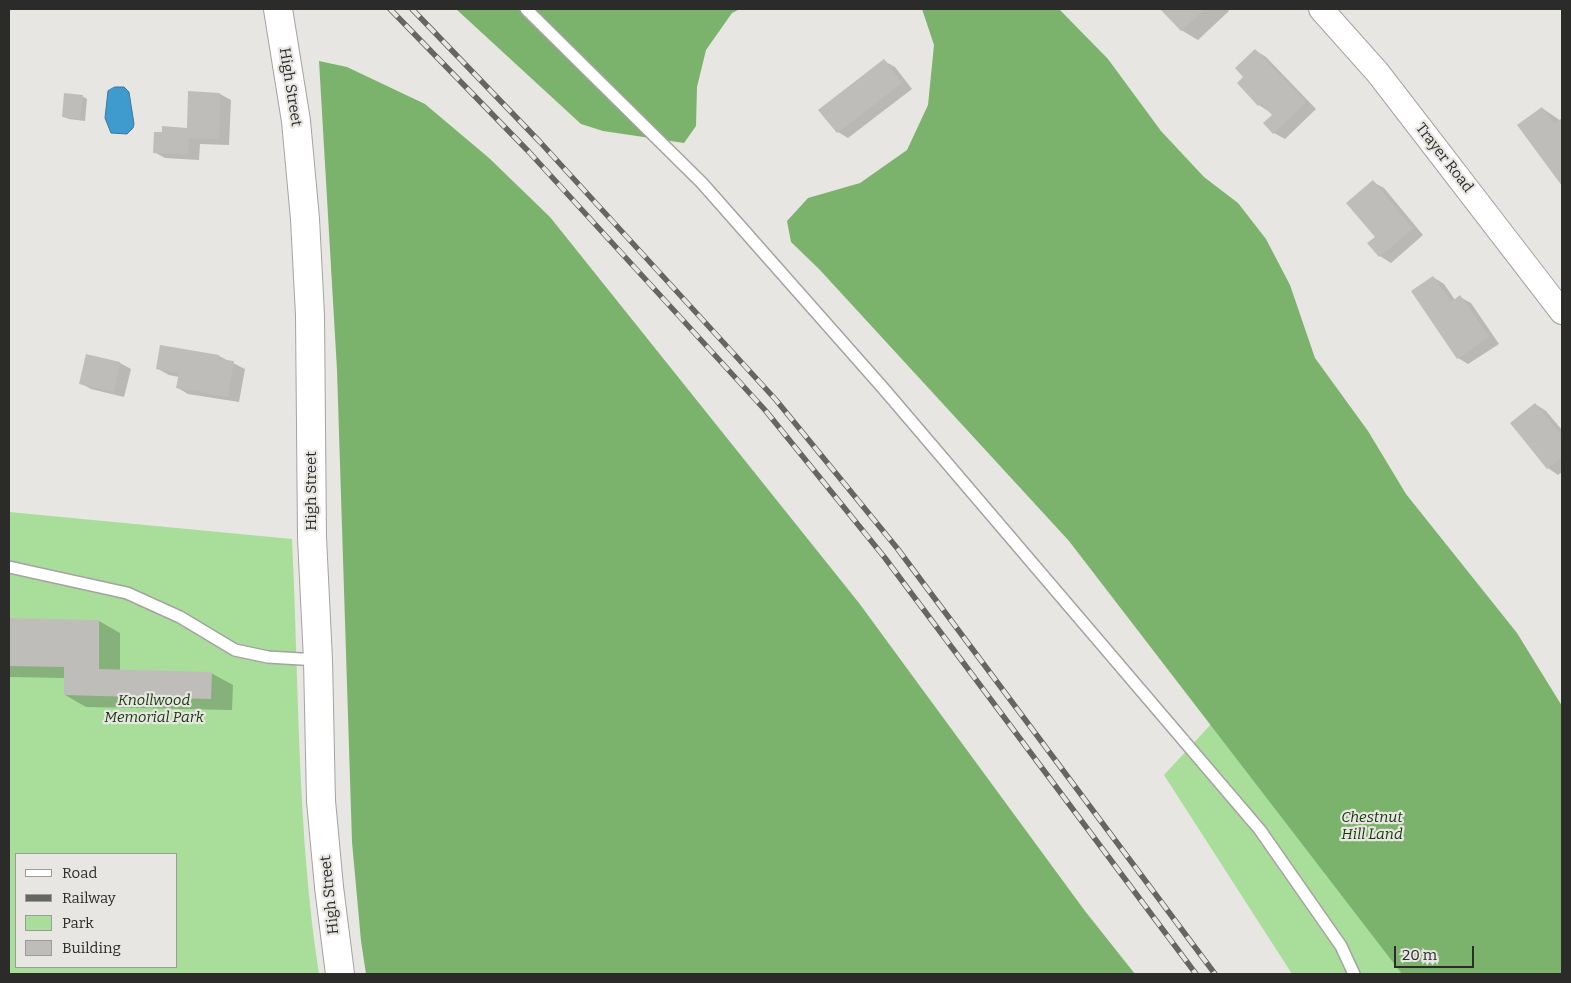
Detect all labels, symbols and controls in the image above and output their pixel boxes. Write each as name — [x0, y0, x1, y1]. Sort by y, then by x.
street label: High Street — [275, 46, 305, 128]
street label: Trayer Road — [1411, 120, 1477, 196]
street label: High Street — [303, 451, 321, 531]
park label: Knollwood Memorial Park — [104, 692, 204, 727]
park label: Chestnut Hill Land — [1341, 809, 1403, 844]
legend — [15, 853, 178, 968]
street label: High Street — [317, 855, 343, 935]
text: Road — [62, 864, 97, 882]
text: Railway — [62, 889, 116, 907]
text: Park — [62, 914, 94, 932]
scale bar — [1396, 936, 1476, 968]
text: Building — [62, 939, 121, 957]
text: 20 m — [1402, 946, 1437, 964]

